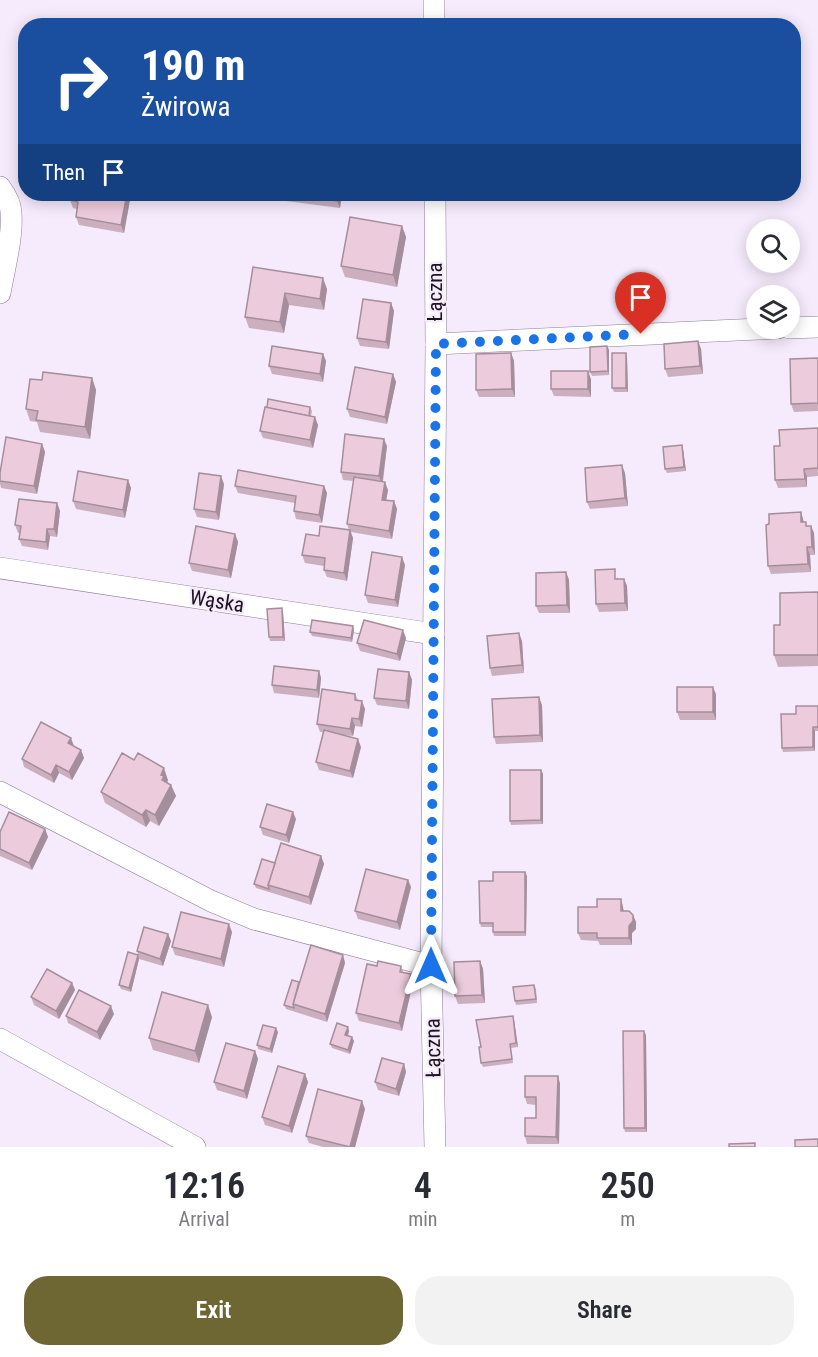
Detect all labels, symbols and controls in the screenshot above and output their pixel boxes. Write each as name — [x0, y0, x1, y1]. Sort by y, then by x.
text: 190 m — [141, 41, 246, 90]
icon: right — [42, 42, 120, 120]
text: Żwirowa — [141, 91, 231, 123]
icon: arrive — [97, 156, 130, 189]
text: Then — [42, 160, 85, 185]
map controls — [746, 219, 800, 339]
button: search — [746, 219, 800, 273]
street label: Łączna — [423, 262, 447, 322]
pin — [615, 272, 666, 334]
icon: arrive — [624, 281, 657, 314]
button: layers — [746, 285, 800, 339]
street label: Wąska — [188, 585, 246, 617]
position arrow — [399, 934, 463, 998]
street label: Łączna — [420, 1018, 446, 1078]
text: 12:16 — [163, 1165, 245, 1207]
text: 4 — [414, 1165, 432, 1207]
text: 250 — [601, 1165, 655, 1207]
text: Arrival — [179, 1207, 230, 1231]
text: min — [408, 1207, 437, 1231]
text: m — [620, 1207, 635, 1231]
button: Exit — [24, 1276, 403, 1345]
button: Share — [415, 1276, 794, 1345]

